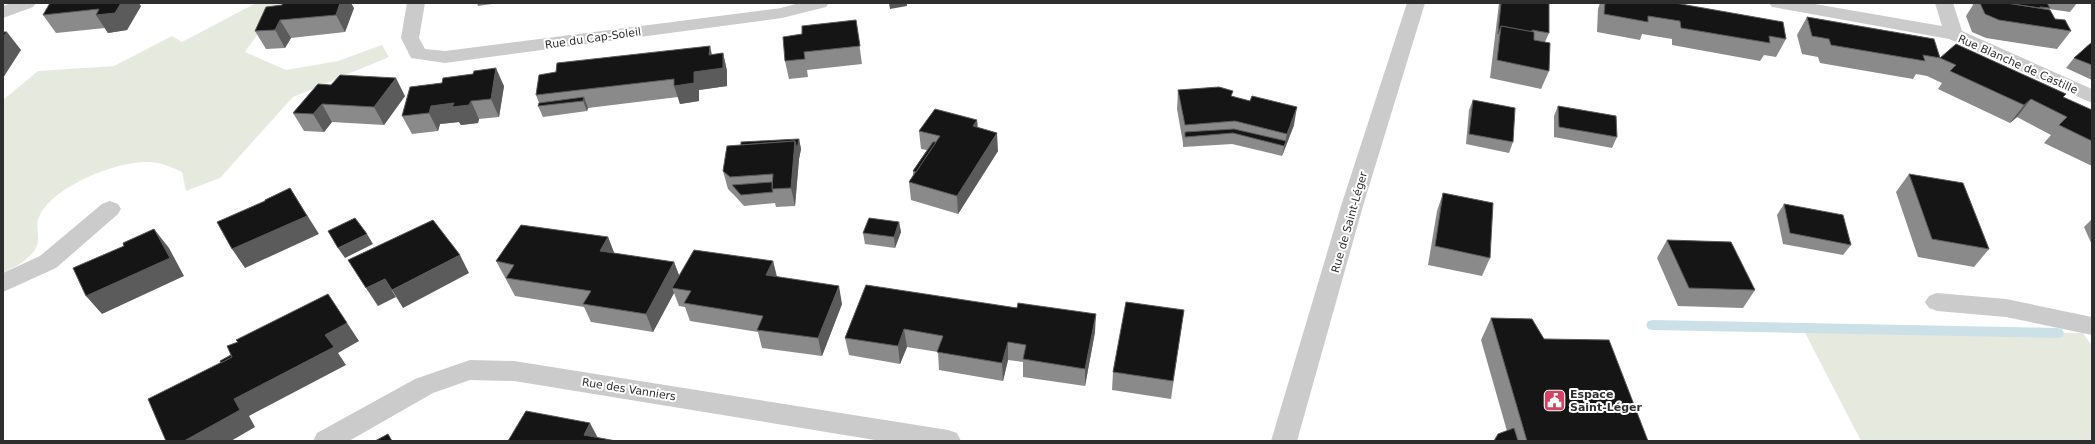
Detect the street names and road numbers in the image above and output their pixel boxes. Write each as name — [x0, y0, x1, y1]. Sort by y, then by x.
street label: Rue du Cap-Soleil — [544, 25, 642, 52]
street label: Rue Blanche de Castille — [1956, 32, 2080, 97]
street label: Rue de Saint-Léger — [1329, 170, 1370, 274]
street label: Rue des Vanniers — [581, 376, 677, 403]

